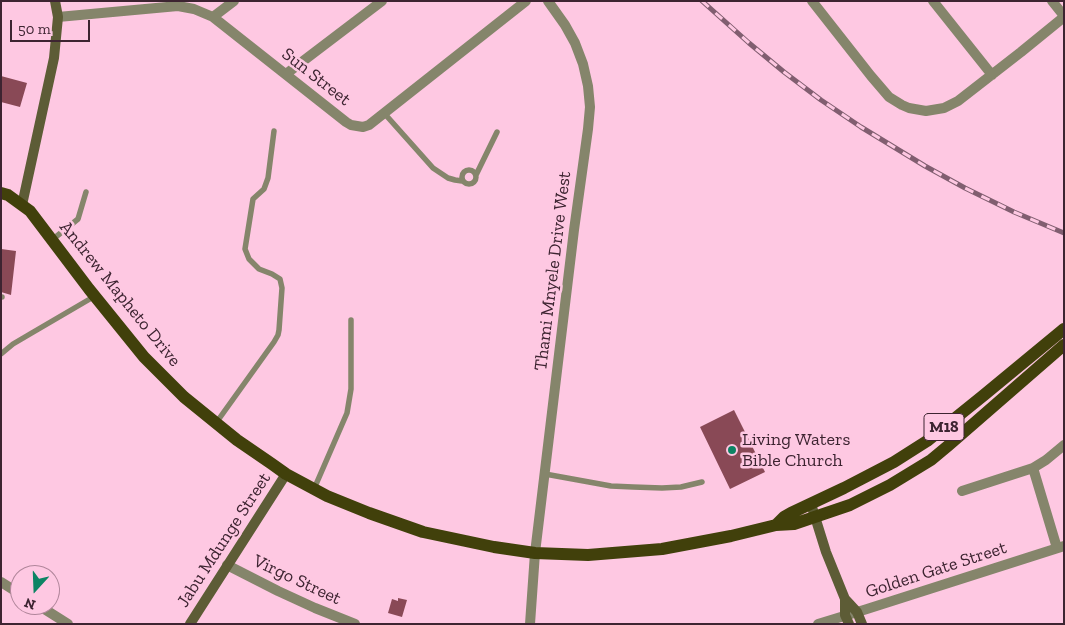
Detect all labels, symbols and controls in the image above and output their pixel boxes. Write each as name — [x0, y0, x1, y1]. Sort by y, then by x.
scale bar — [12, 10, 92, 42]
text: 50 m — [18, 20, 51, 38]
street label: Sun Street — [277, 43, 355, 111]
street label: Thami Mnyele Drive West — [530, 170, 576, 372]
street label: Andrew Mapheto Drive — [55, 217, 185, 371]
road number: M18 — [924, 414, 964, 441]
place label: Living Waters Bible Church — [742, 429, 850, 472]
marker: Living Waters Bible Church — [726, 444, 738, 456]
street label: Jabu Mdunge Street — [173, 469, 275, 611]
street label: Golden Gate Street — [863, 537, 1009, 603]
street label: Virgo Street — [250, 550, 344, 610]
north arrow — [10, 565, 60, 615]
text: N — [22, 594, 38, 613]

